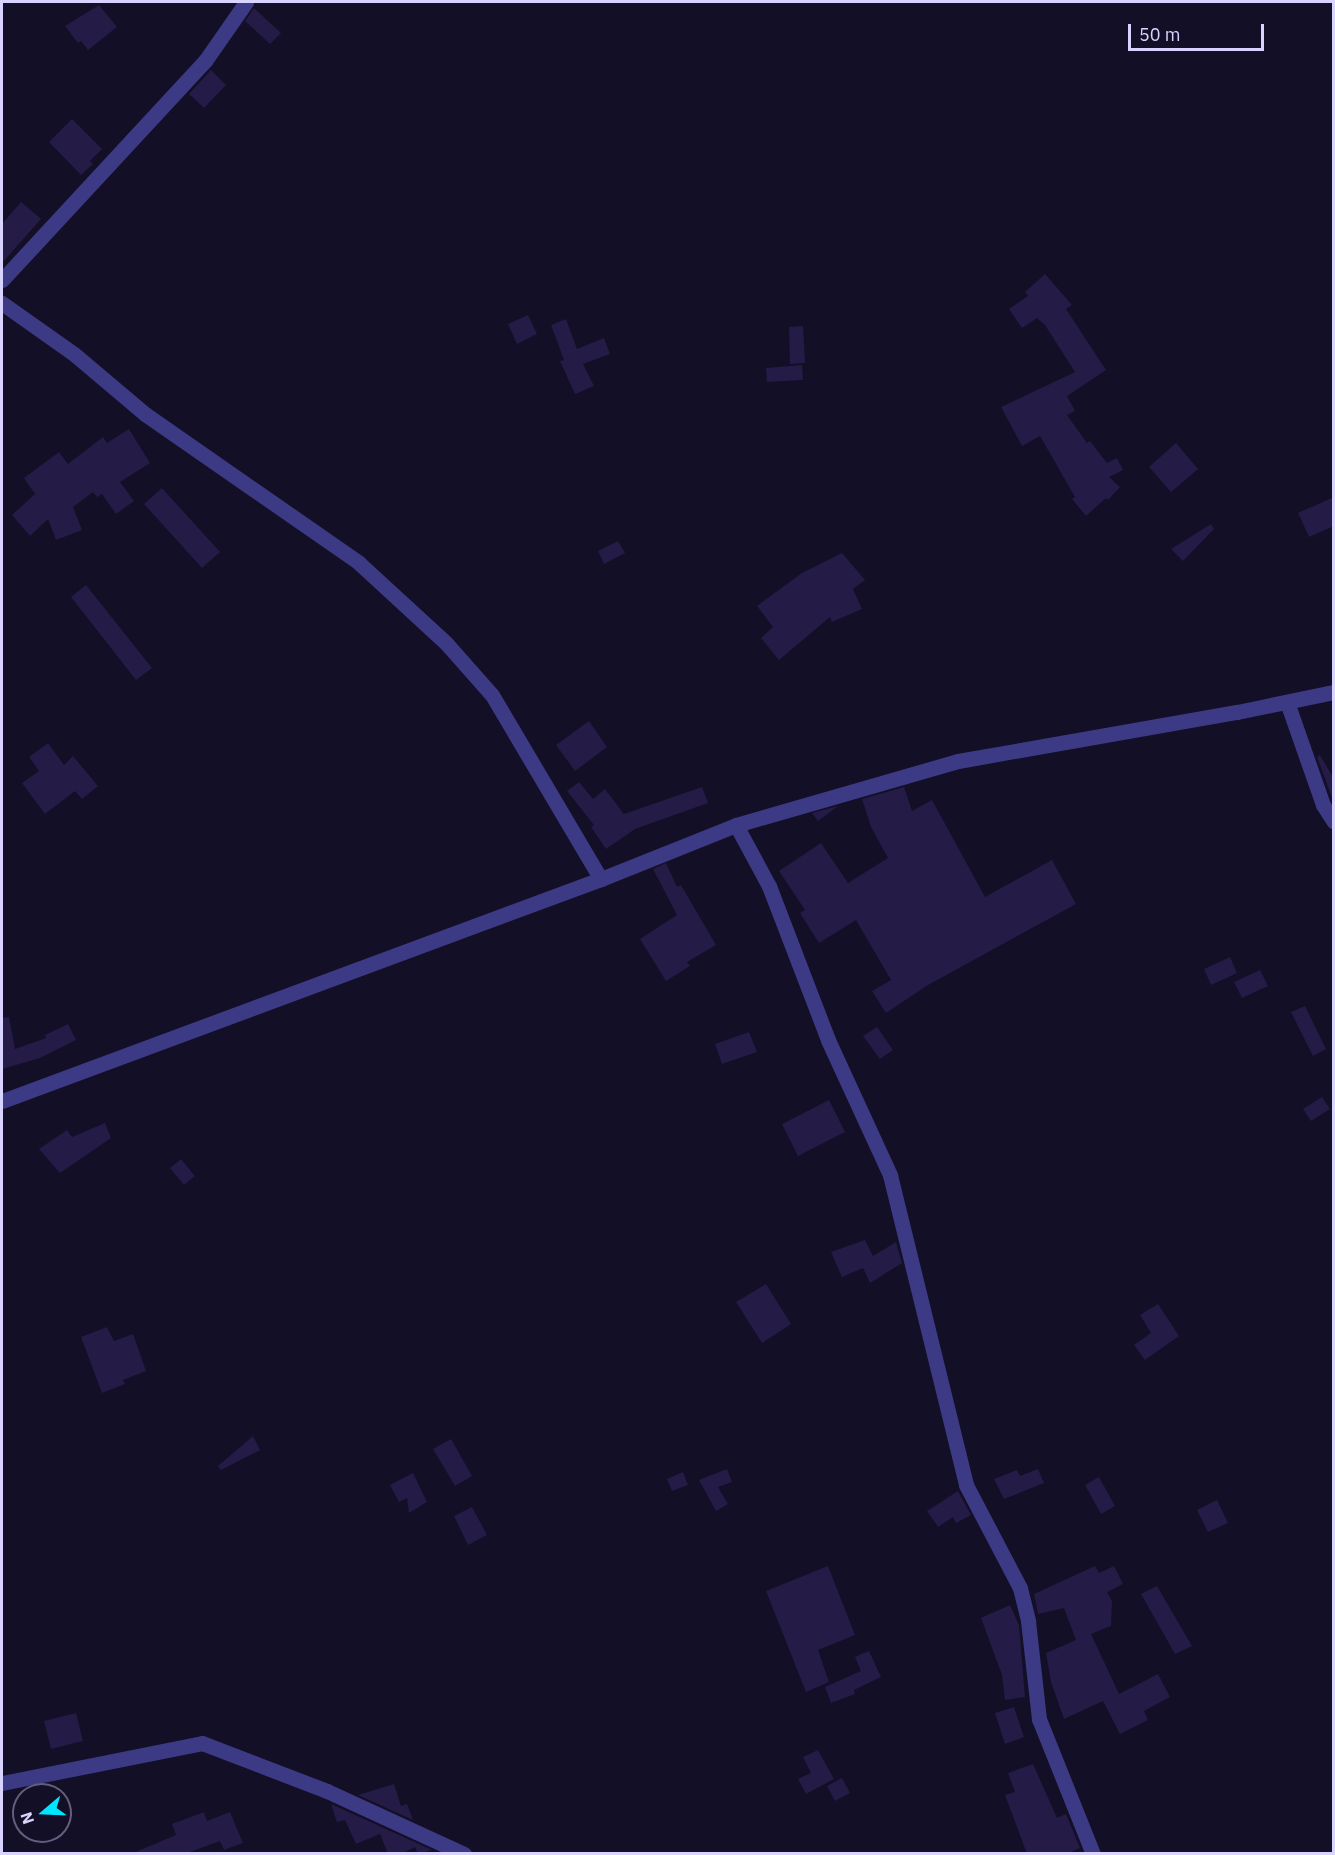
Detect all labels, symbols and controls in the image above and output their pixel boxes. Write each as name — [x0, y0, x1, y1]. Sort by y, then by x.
scale bar — [1131, 12, 1268, 50]
text: 50 m — [1139, 23, 1181, 46]
north arrow — [12, 1783, 72, 1843]
text: N — [16, 1809, 38, 1827]

